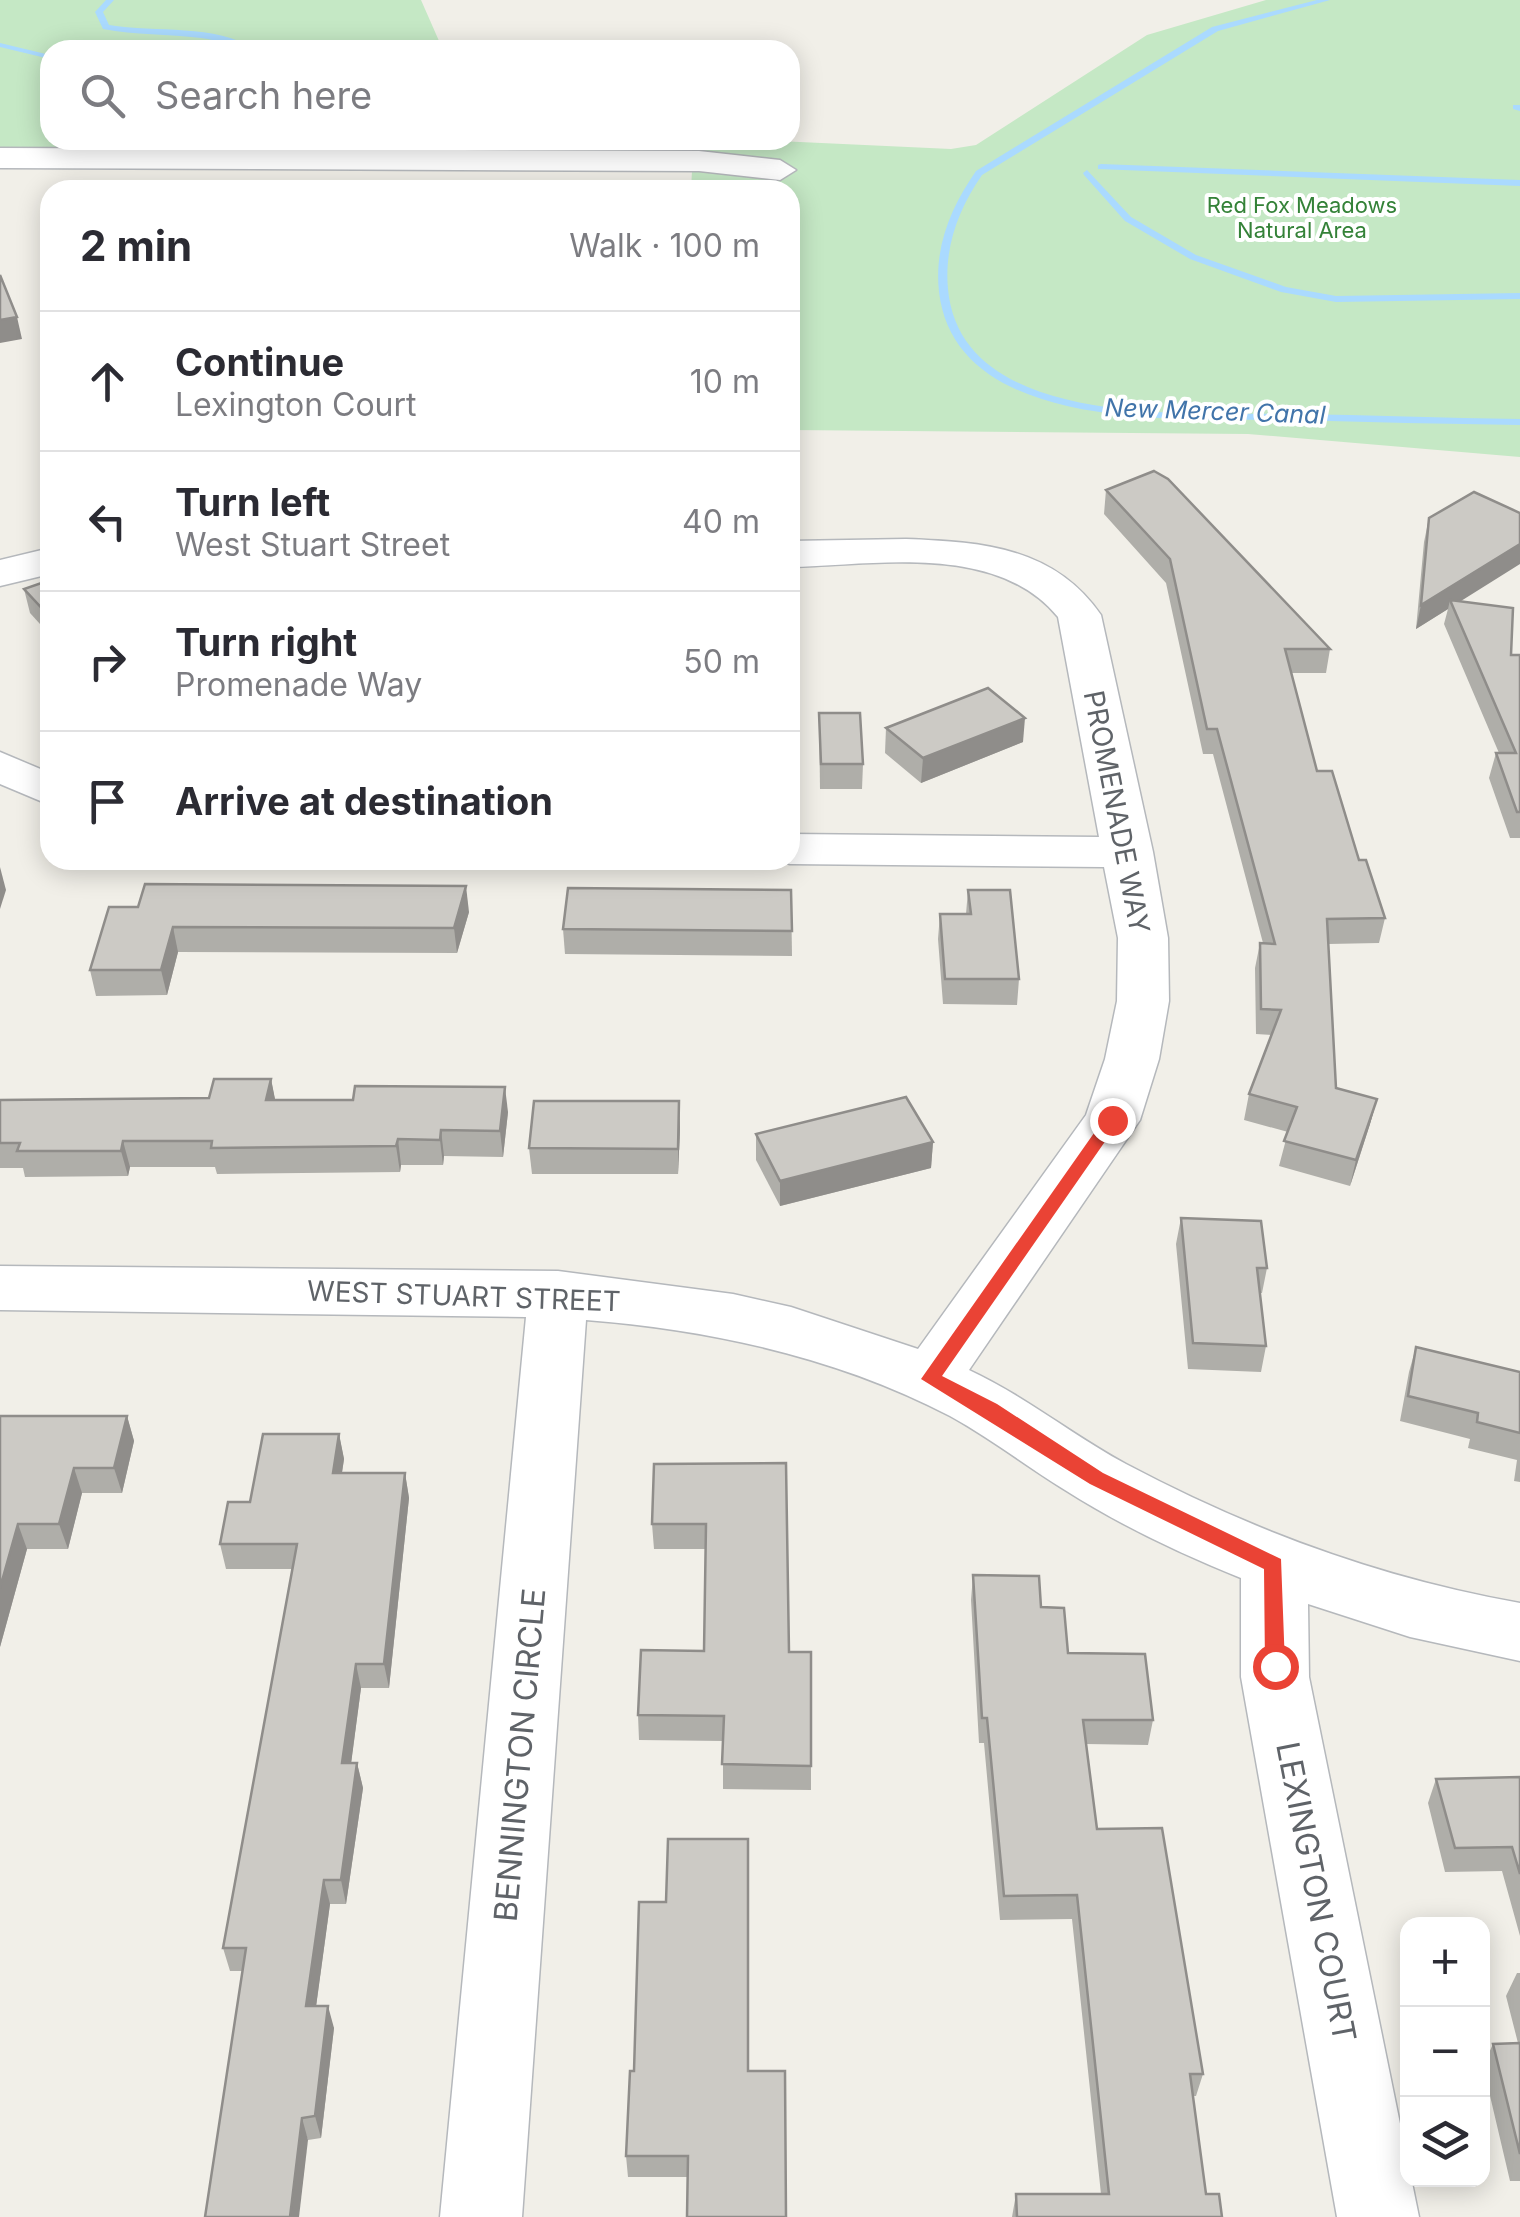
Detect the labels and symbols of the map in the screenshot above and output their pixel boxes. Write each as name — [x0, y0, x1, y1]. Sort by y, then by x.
park label: Red Fox Meadows Natural Area — [1207, 192, 1397, 243]
water label: New Mercer Canal — [1104, 392, 1326, 430]
street label: PROMENADE WAY — [1077, 688, 1157, 936]
route end — [1090, 1098, 1136, 1144]
street label: WEST STUART STREET — [307, 1274, 621, 1318]
street label: BENNINGTON CIRCLE — [485, 1587, 554, 1923]
route start — [1253, 1644, 1299, 1690]
street label: LEXINGTON COURT — [1268, 1739, 1365, 2045]

